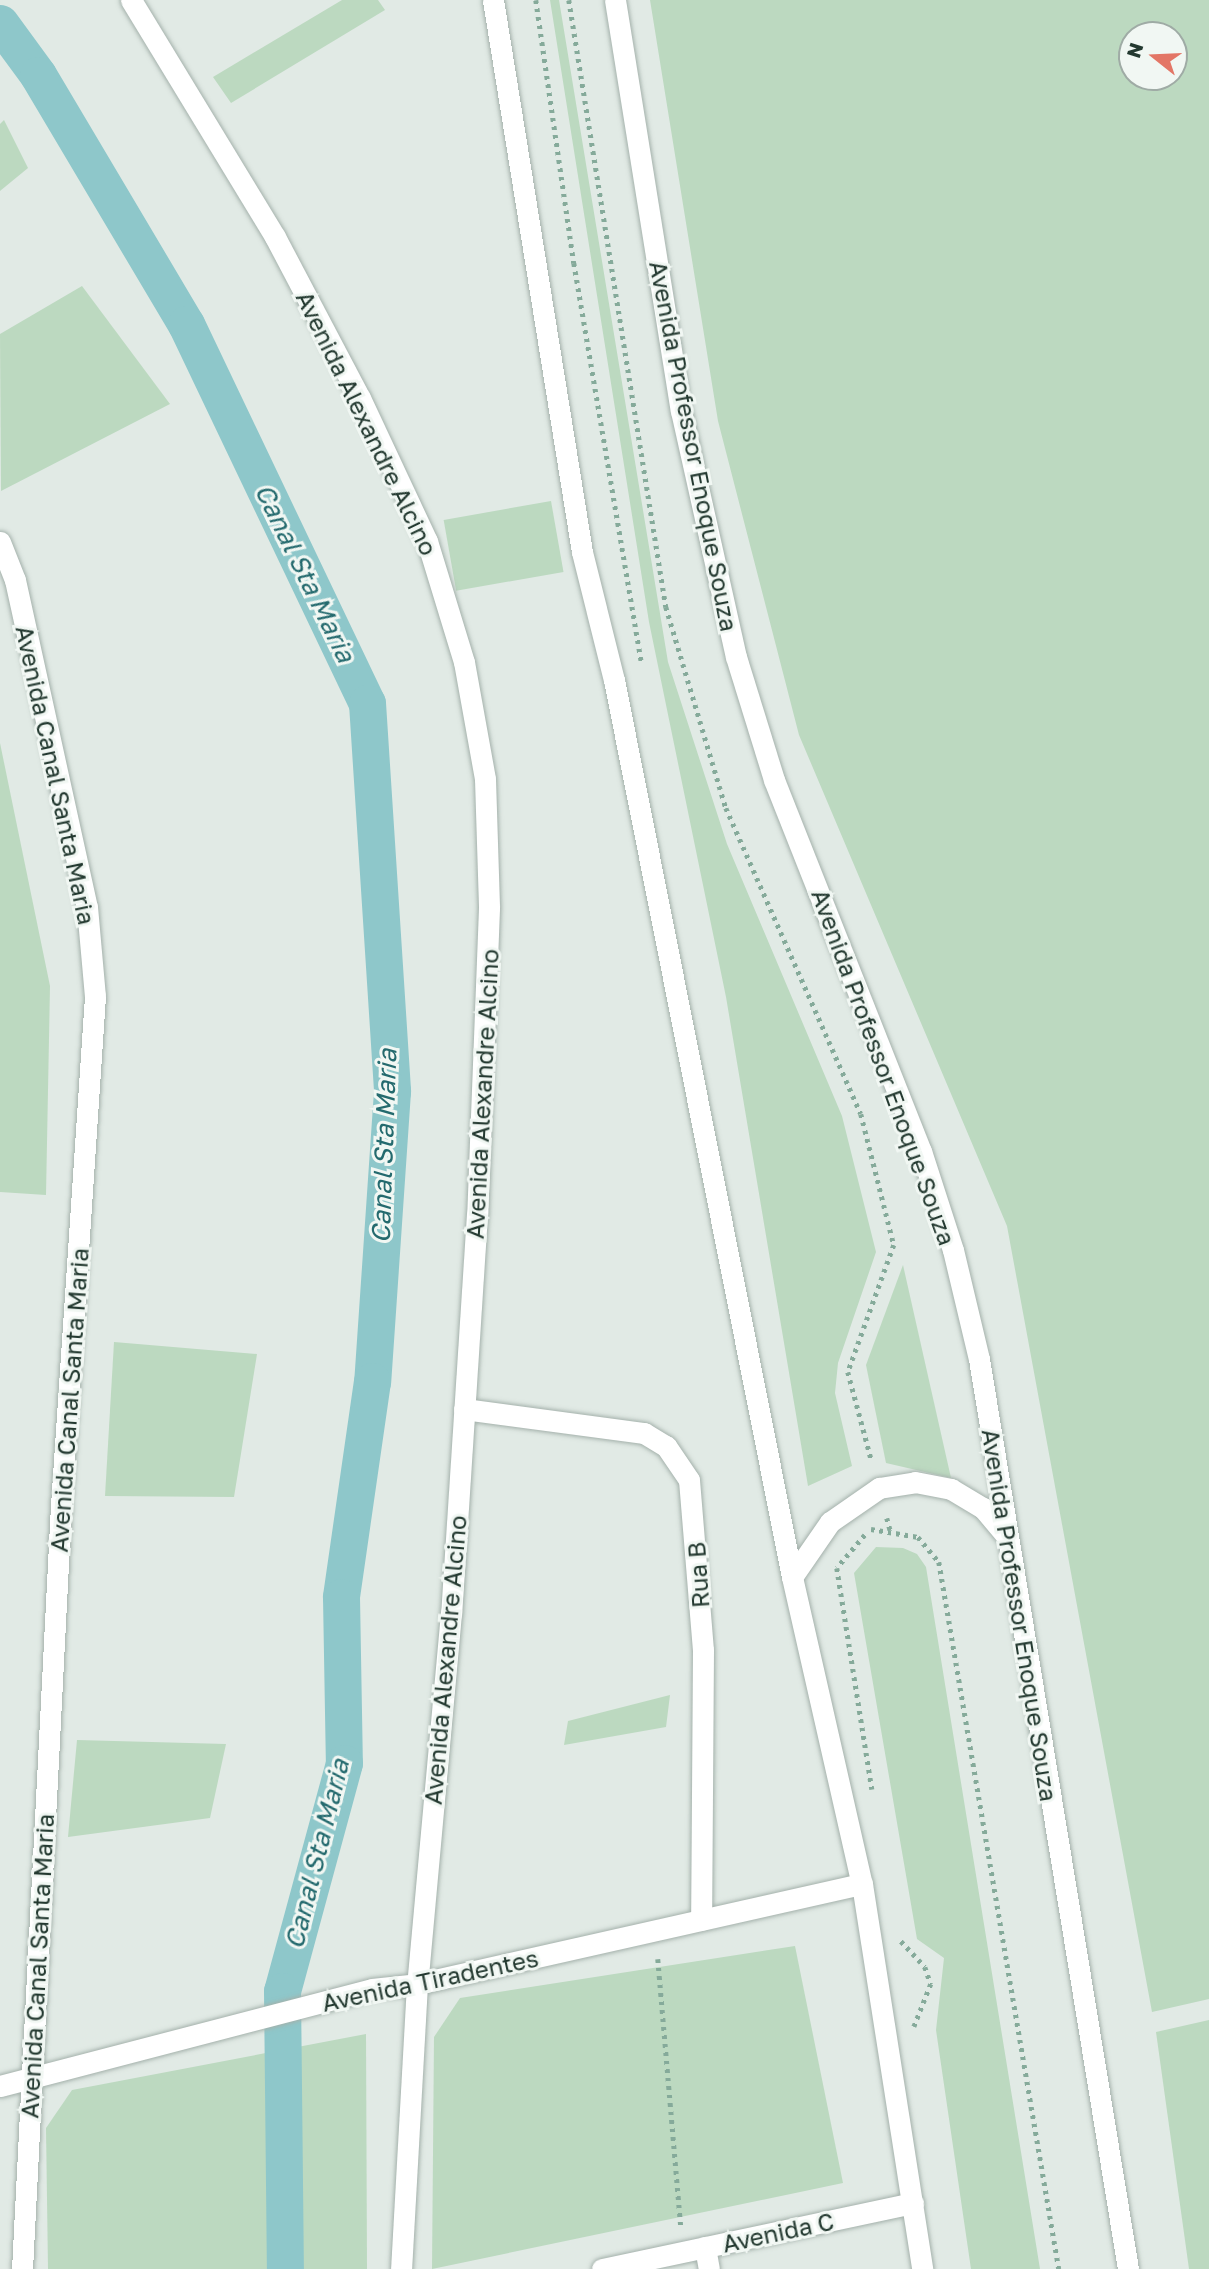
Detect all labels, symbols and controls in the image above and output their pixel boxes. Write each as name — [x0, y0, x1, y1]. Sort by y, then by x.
north arrow — [1118, 21, 1188, 91]
text: N — [1121, 40, 1148, 60]
street label: Avenida Professor Enoque Souza — [644, 258, 744, 634]
street label: Avenida Alexandre Alcino — [290, 286, 444, 560]
water label: Canal Sta Maria — [248, 479, 362, 667]
street label: Avenida Canal Santa Maria — [10, 623, 102, 927]
street label: Avenida Professor Enoque Souza — [806, 885, 962, 1249]
street label: Avenida Alexandre Alcino — [460, 948, 504, 1240]
water label: Canal Sta Maria — [365, 1048, 403, 1244]
street label: Avenida Canal Santa Maria — [44, 1247, 94, 1553]
street label: Avenida Professor Enoque Souza — [976, 1427, 1064, 1803]
street label: Avenida Alexandre Alcino — [418, 1514, 472, 1806]
street label: Rua B — [681, 1541, 715, 1609]
water label: Canal Sta Maria — [278, 1756, 356, 1952]
street label: Avenida Canal Santa Maria — [15, 1813, 59, 2119]
street label: Avenida Tiradentes — [319, 1943, 541, 2017]
street label: Avenida C — [720, 2206, 836, 2258]

